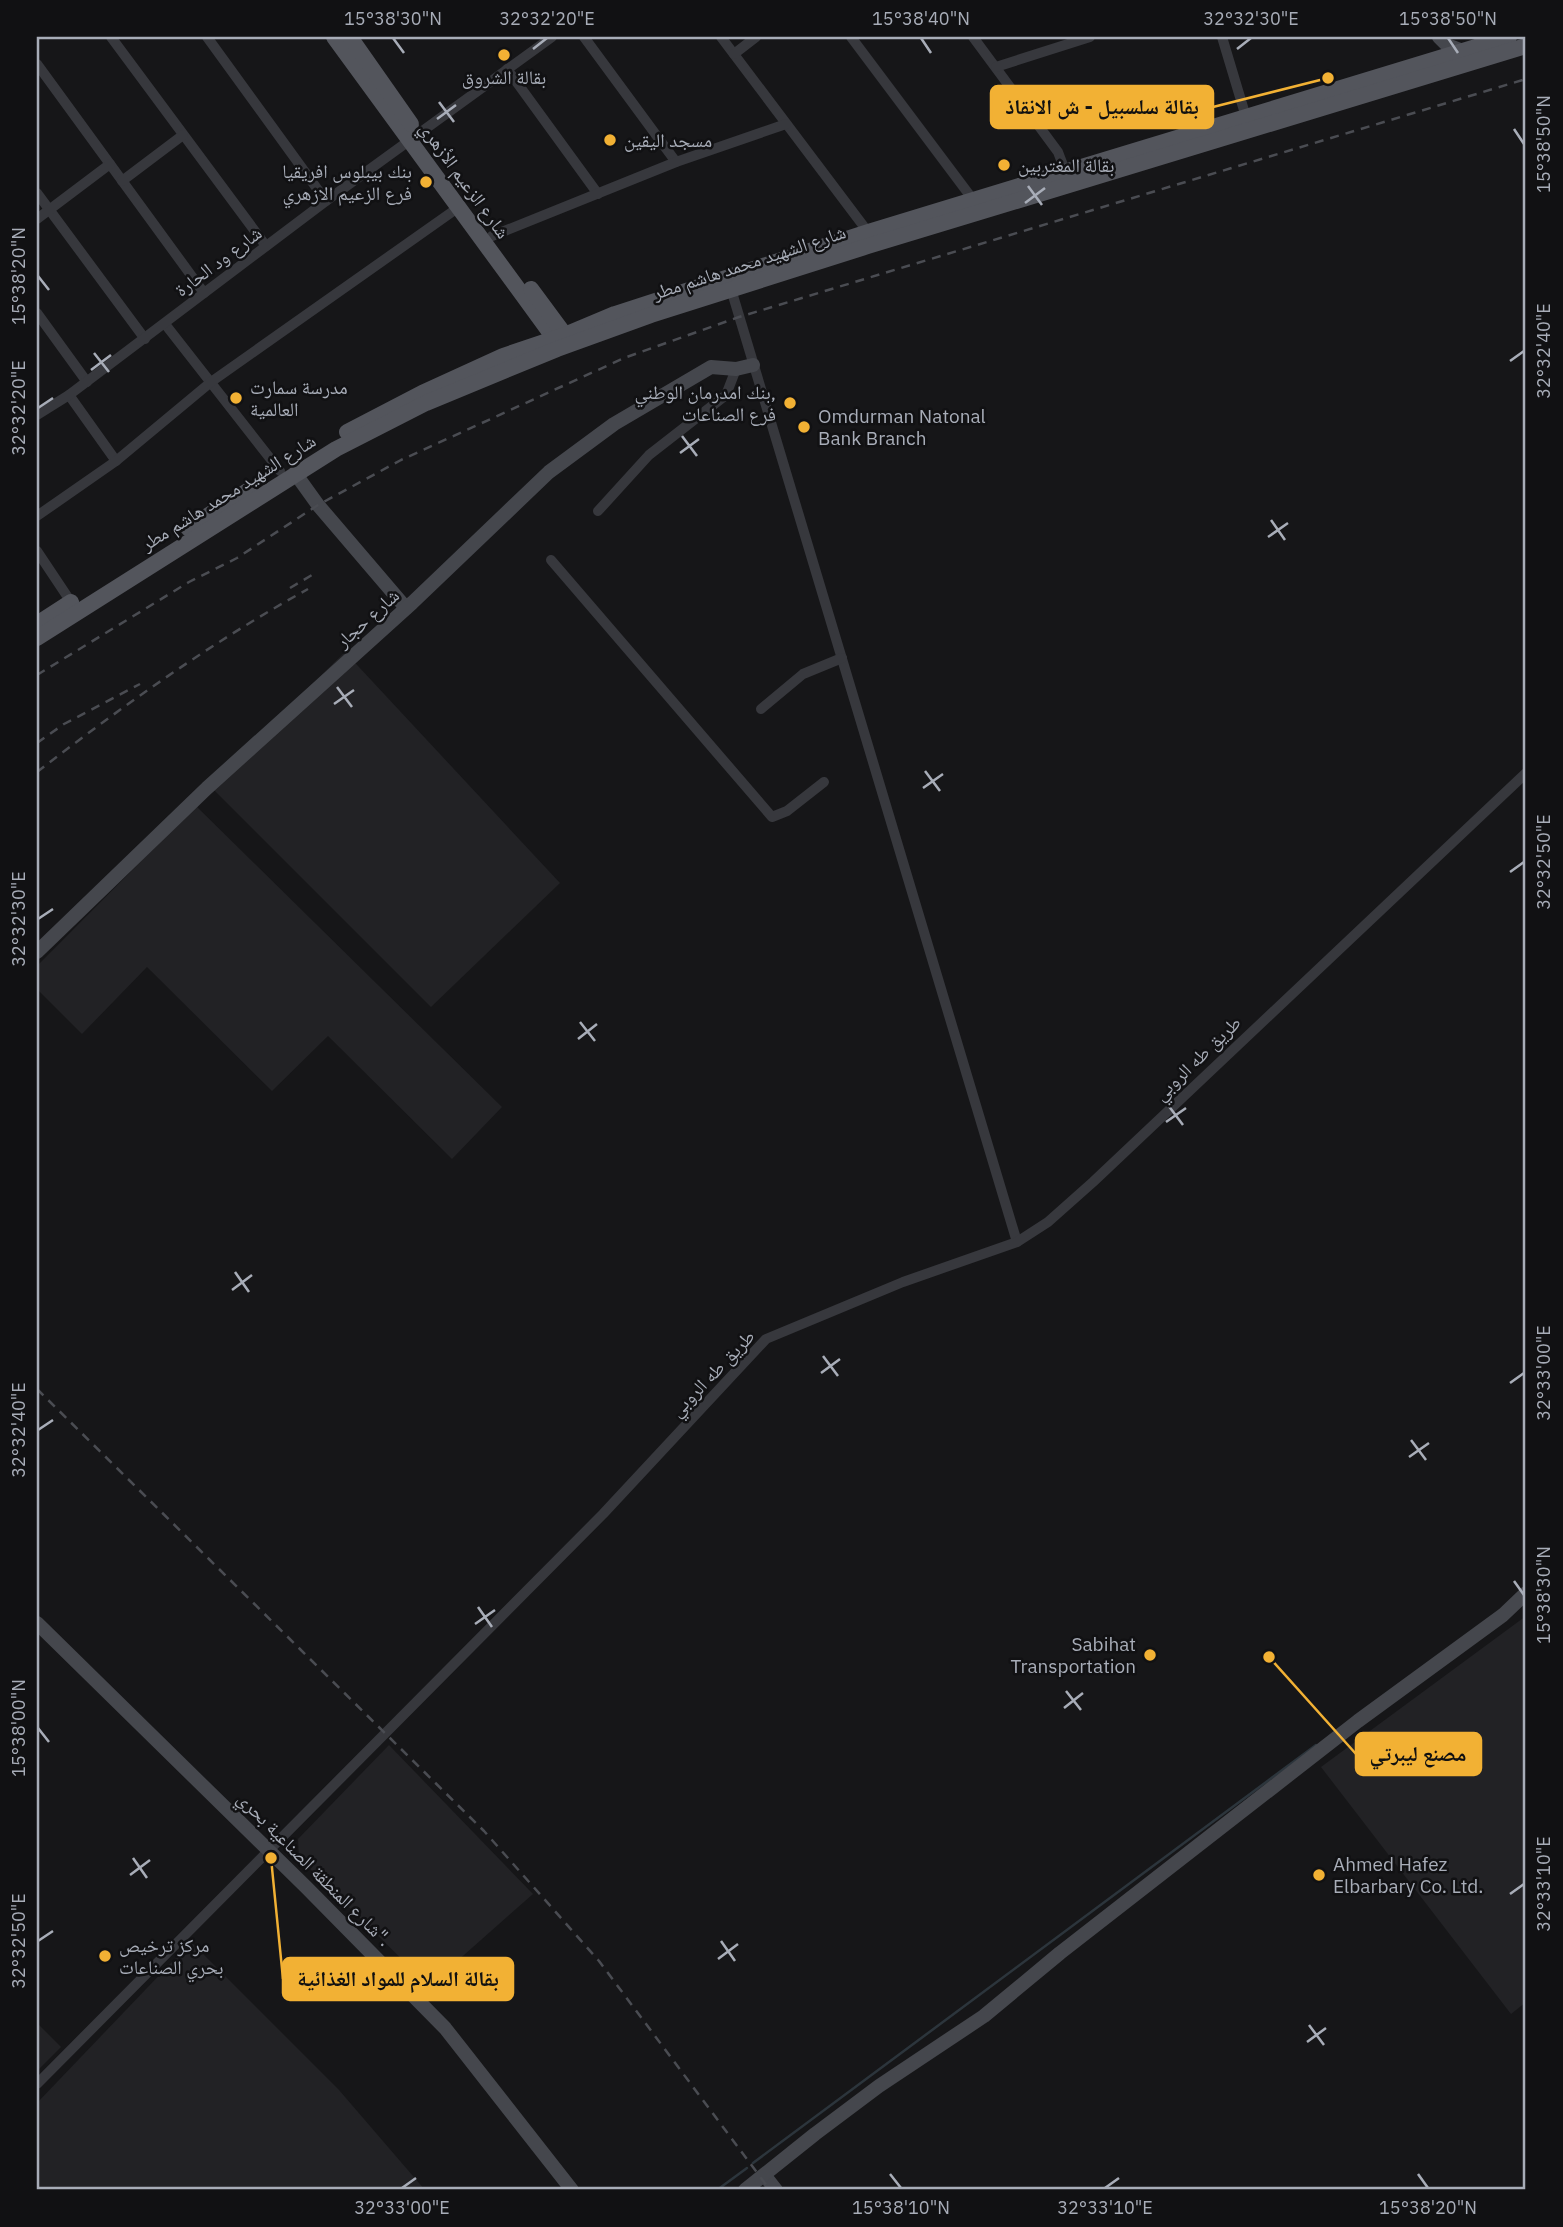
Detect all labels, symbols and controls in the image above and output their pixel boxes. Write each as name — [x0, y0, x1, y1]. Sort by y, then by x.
text: 15°38'30"N — [344, 7, 442, 30]
text: 32°32'20"E — [499, 7, 595, 30]
text: 15°38'40"N — [872, 7, 970, 30]
text: 32°32'30"E — [1203, 7, 1299, 30]
text: 15°38'50"N — [1399, 7, 1497, 30]
marker: بقالة الشروق — [496, 47, 512, 63]
place label: بقالة الشروق — [462, 65, 546, 89]
callout: بقالة سلسبيل - ش الانقاذ — [991, 86, 1213, 128]
text: بقالة سلسبيل - ش الانقاذ — [1005, 92, 1199, 120]
text: 15°38'50"N — [1532, 95, 1555, 193]
street label: شارع الزعيم الأزهري — [411, 117, 515, 245]
place label: مسجد اليقين — [624, 128, 712, 152]
marker: مسجد اليقين — [602, 132, 618, 148]
place label: بقالة المغتربين — [1018, 153, 1114, 177]
marker: بقالة المغتربين — [996, 157, 1012, 173]
place label: بنك بيبلوس افريقيا فرع الزعيم الازهري — [282, 159, 412, 209]
marker: بنك بيبلوس افريقيا فرع الزعيم الازهري — [418, 174, 434, 190]
street label: شارع الشهيد محمد هاشم مطر — [648, 219, 849, 306]
street label: شارع ود الحارة — [170, 220, 266, 302]
text: 15°38'20"N — [7, 227, 30, 325]
text: 32°32'40"E — [1532, 303, 1555, 399]
text: 32°32'20"E — [7, 360, 30, 456]
place label: مدرسة سمارت العالمية — [250, 375, 348, 421]
place label: بنك امدرمان الوطني, فرع الصناعات — [634, 380, 776, 426]
marker: مدرسة سمارت العالمية — [228, 390, 244, 406]
marker: بنك امدرمان الوطني, فرع الصناعات — [782, 395, 798, 411]
place label: Omdurman Natonal Bank Branch — [818, 404, 986, 450]
marker: Omdurman Natonal Bank Branch — [796, 419, 812, 435]
street label: شارع الشهيد محمد هاشم مطر — [135, 428, 320, 557]
street label: شارع حجار — [329, 583, 404, 654]
text: 32°32'50"E — [1532, 814, 1555, 910]
text: 32°32'30"E — [7, 871, 30, 967]
street label: طريق طه الروبي — [1148, 1010, 1248, 1108]
street label: طريق طه الروبي — [664, 1324, 762, 1424]
text: 32°33'00"E — [1532, 1325, 1555, 1421]
text: 32°32'40"E — [7, 1382, 30, 1478]
text: 15°38'30"N — [1532, 1546, 1555, 1644]
place label: Sabihat Transportation — [1011, 1632, 1136, 1678]
marker: Sabihat Transportation — [1142, 1647, 1158, 1663]
text: 15°38'00"N — [7, 1679, 30, 1777]
callout: مصنع ليبرتي — [1356, 1733, 1481, 1775]
text: مصنع ليبرتي — [1369, 1739, 1467, 1770]
street label: شارع المنطقة الصناعية بحري". — [230, 1786, 396, 1953]
text: 32°33'10"E — [1532, 1836, 1555, 1932]
place label: Ahmed Hafez Elbarbary Co. Ltd. — [1333, 1852, 1484, 1898]
marker: Ahmed Hafez Elbarbary Co. Ltd. — [1311, 1867, 1327, 1883]
text: 32°32'50"E — [7, 1893, 30, 1989]
place label: مركز ترخيص بحري الصناعات — [119, 1933, 224, 1983]
marker: مركز ترخيص بحري الصناعات — [97, 1948, 113, 1964]
callout: بقالة السلام للمواد الغذائية — [283, 1958, 513, 2000]
text: بقالة السلام للمواد الغذائية — [297, 1964, 499, 1993]
text: 32°33'00"E — [354, 2196, 450, 2219]
text: 15°38'10"N — [852, 2196, 950, 2219]
text: 32°33'10"E — [1057, 2196, 1153, 2219]
text: 15°38'20"N — [1379, 2196, 1477, 2219]

